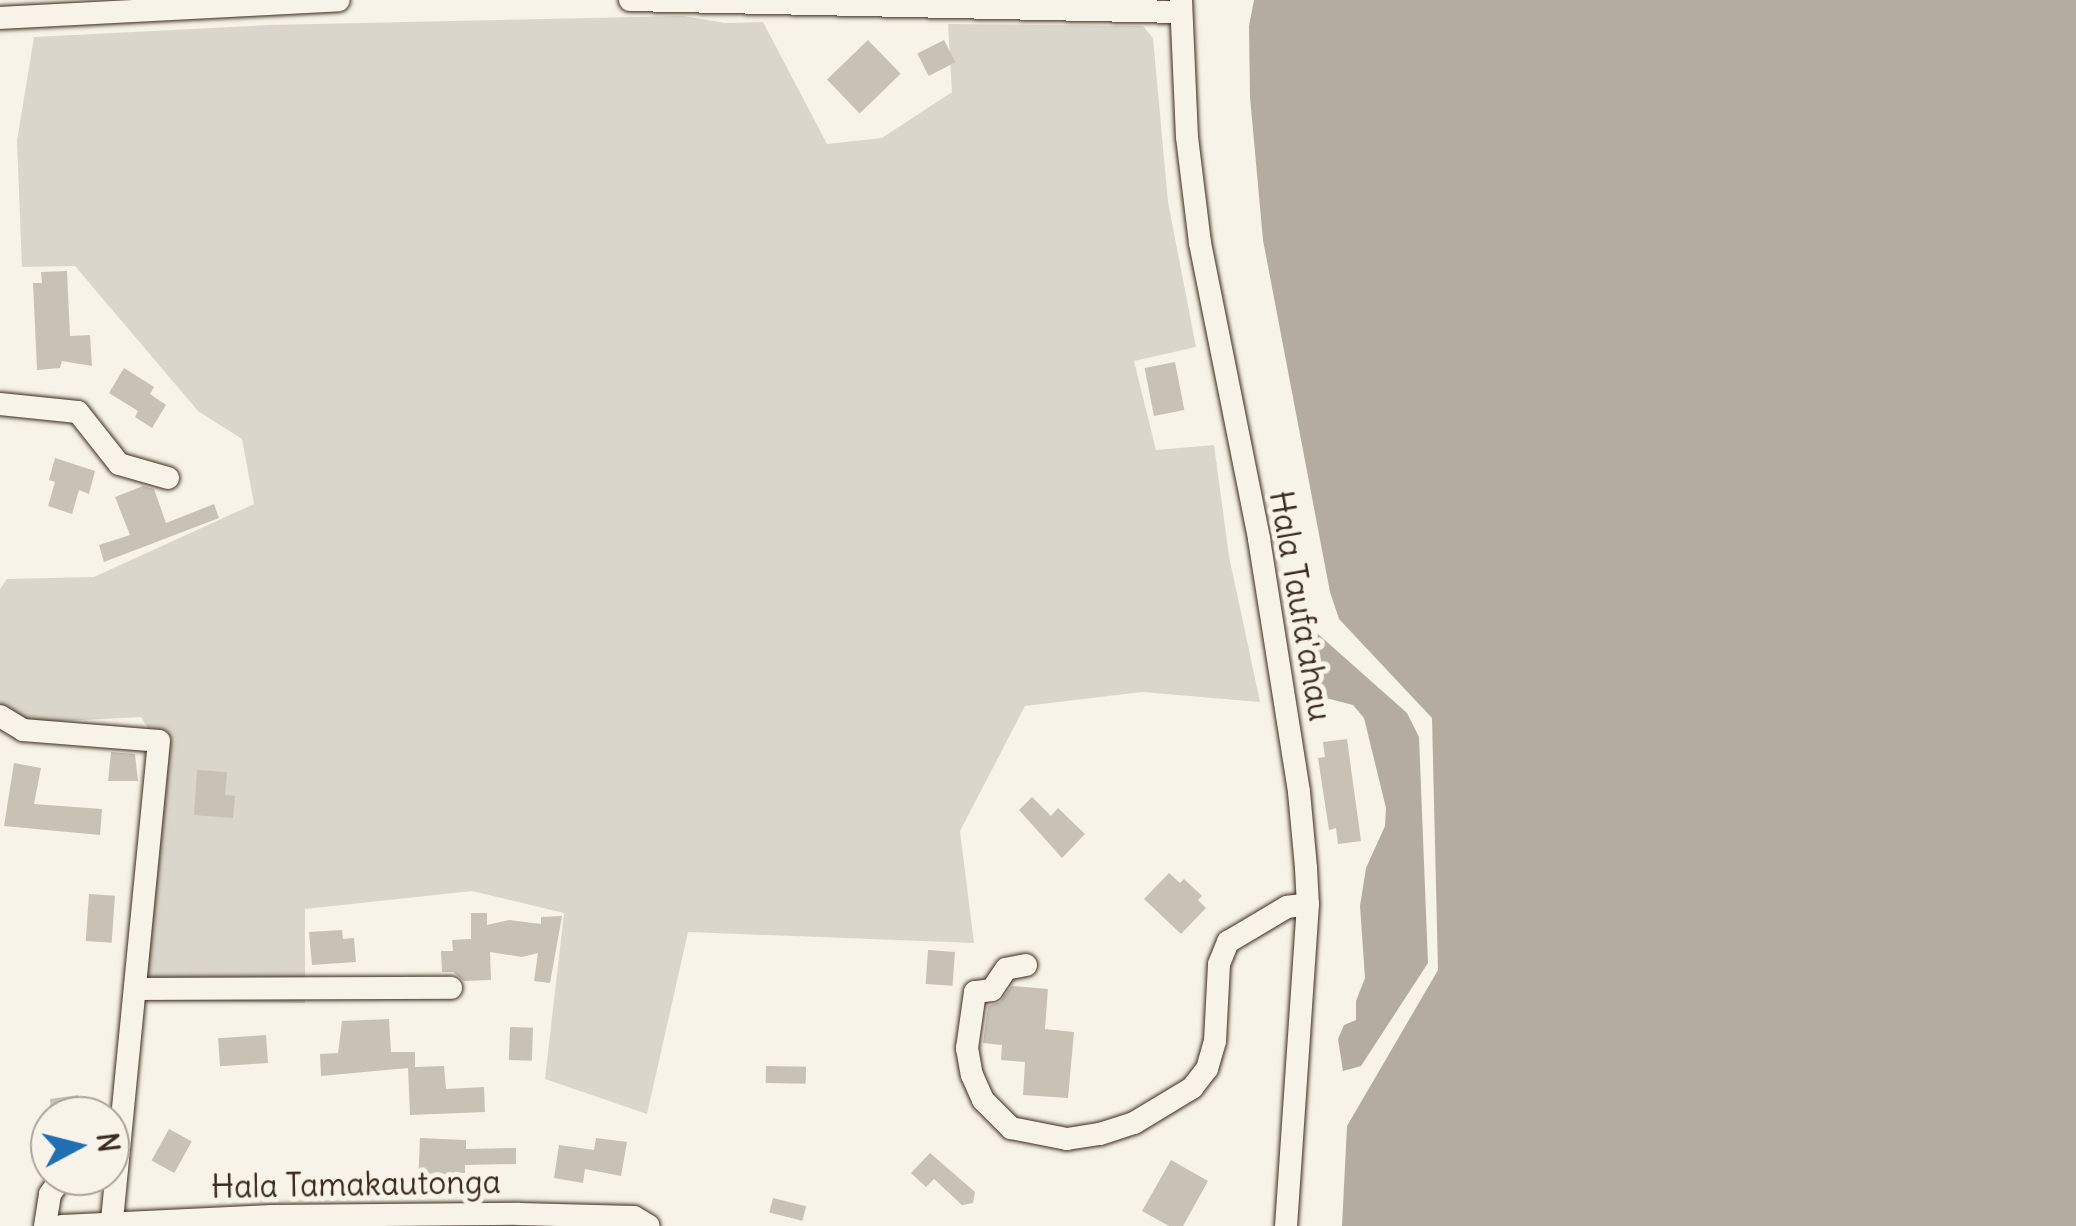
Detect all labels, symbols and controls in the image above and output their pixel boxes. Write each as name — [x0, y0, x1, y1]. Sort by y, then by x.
street label: Hala Taufa'ahau — [1261, 488, 1339, 724]
north arrow — [30, 1096, 130, 1196]
text: N — [89, 1131, 127, 1154]
street label: Hala Tamakautonga — [211, 1163, 501, 1207]

